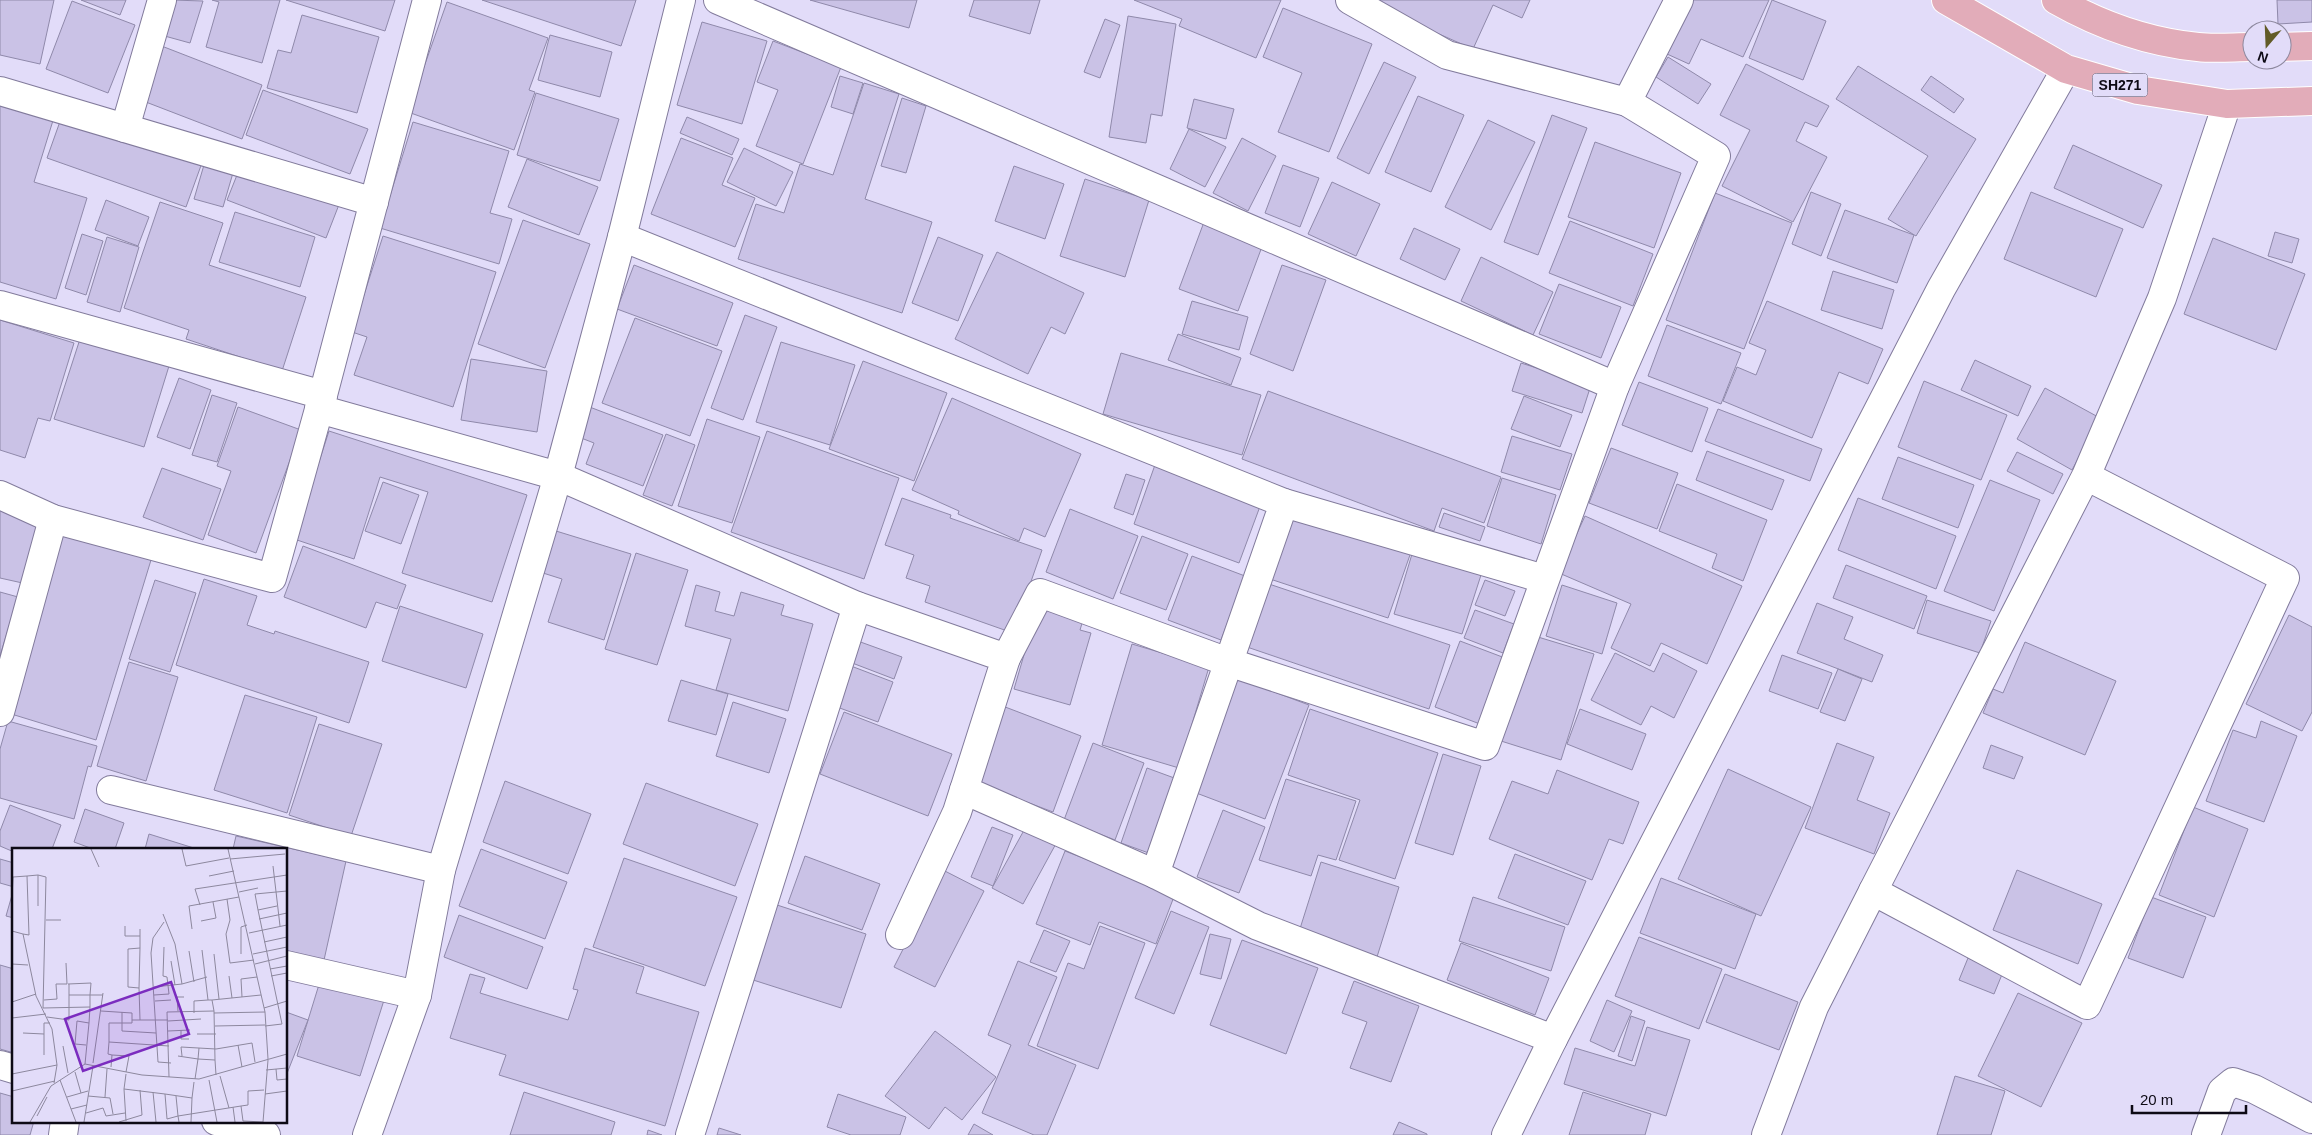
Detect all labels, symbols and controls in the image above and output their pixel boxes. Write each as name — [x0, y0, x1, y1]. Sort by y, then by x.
north arrow — [2242, 20, 2292, 70]
text: N — [2255, 48, 2270, 67]
road number: SH271 — [2092, 74, 2148, 96]
inset map — [12, 848, 288, 1122]
scale bar — [2132, 1082, 2246, 1114]
text: 20 m — [2140, 1091, 2173, 1108]

